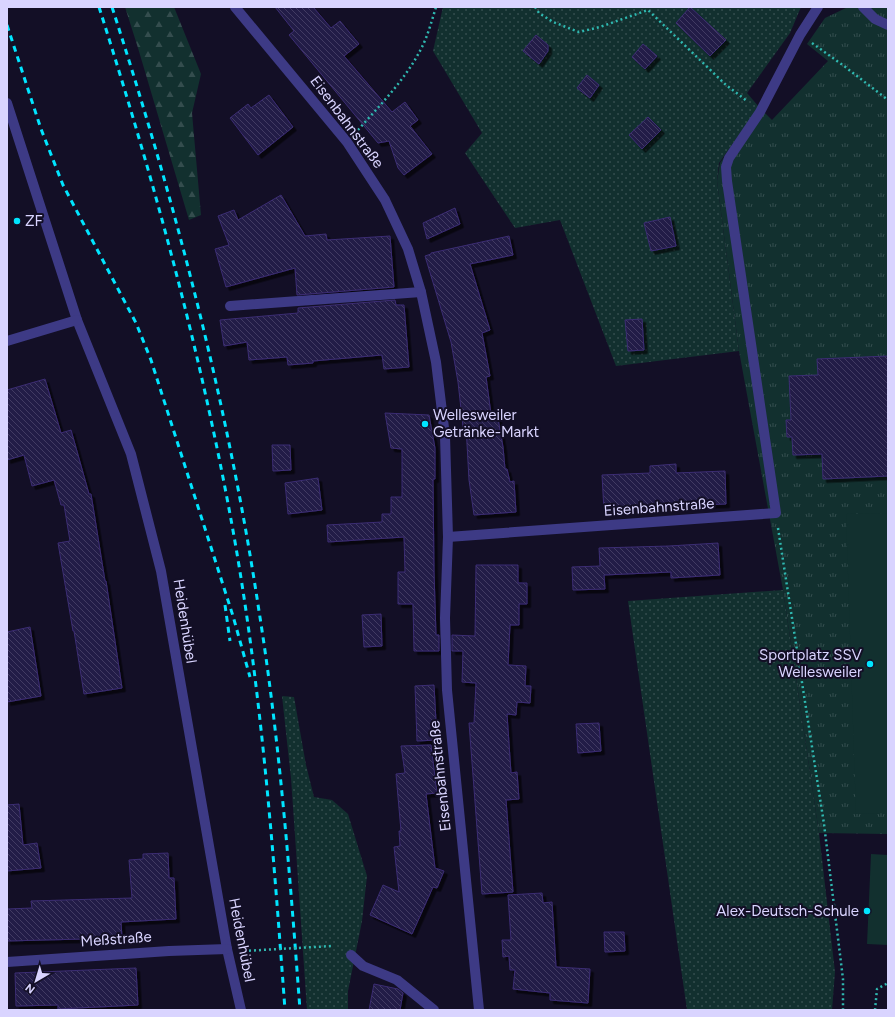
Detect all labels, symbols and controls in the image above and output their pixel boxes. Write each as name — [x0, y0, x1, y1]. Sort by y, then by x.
street label: Eisenbahnstraße — [306, 72, 388, 172]
place label: ZF — [25, 212, 43, 230]
marker: ZF — [12, 216, 22, 226]
place label: Wellesweiler Getränke-Markt — [433, 406, 540, 441]
marker: Wellesweiler Getränke-Markt — [420, 419, 430, 429]
street label: Eisenbahnstraße — [603, 494, 715, 520]
street label: Heidenhübel — [169, 577, 201, 665]
place label: Sportplatz SSV Wellesweiler — [759, 646, 863, 681]
marker: Sportplatz SSV Wellesweiler — [865, 659, 875, 669]
street label: Eisenbahnstraße — [425, 720, 455, 832]
street label: Heidenhübel — [225, 896, 259, 984]
place label: Alex-Deutsch-Schule — [716, 902, 859, 920]
marker: Alex-Deutsch-Schule — [862, 906, 872, 916]
street label: Meßstraße — [80, 928, 152, 950]
north arrow — [16, 961, 56, 1001]
text: N — [23, 981, 38, 996]

